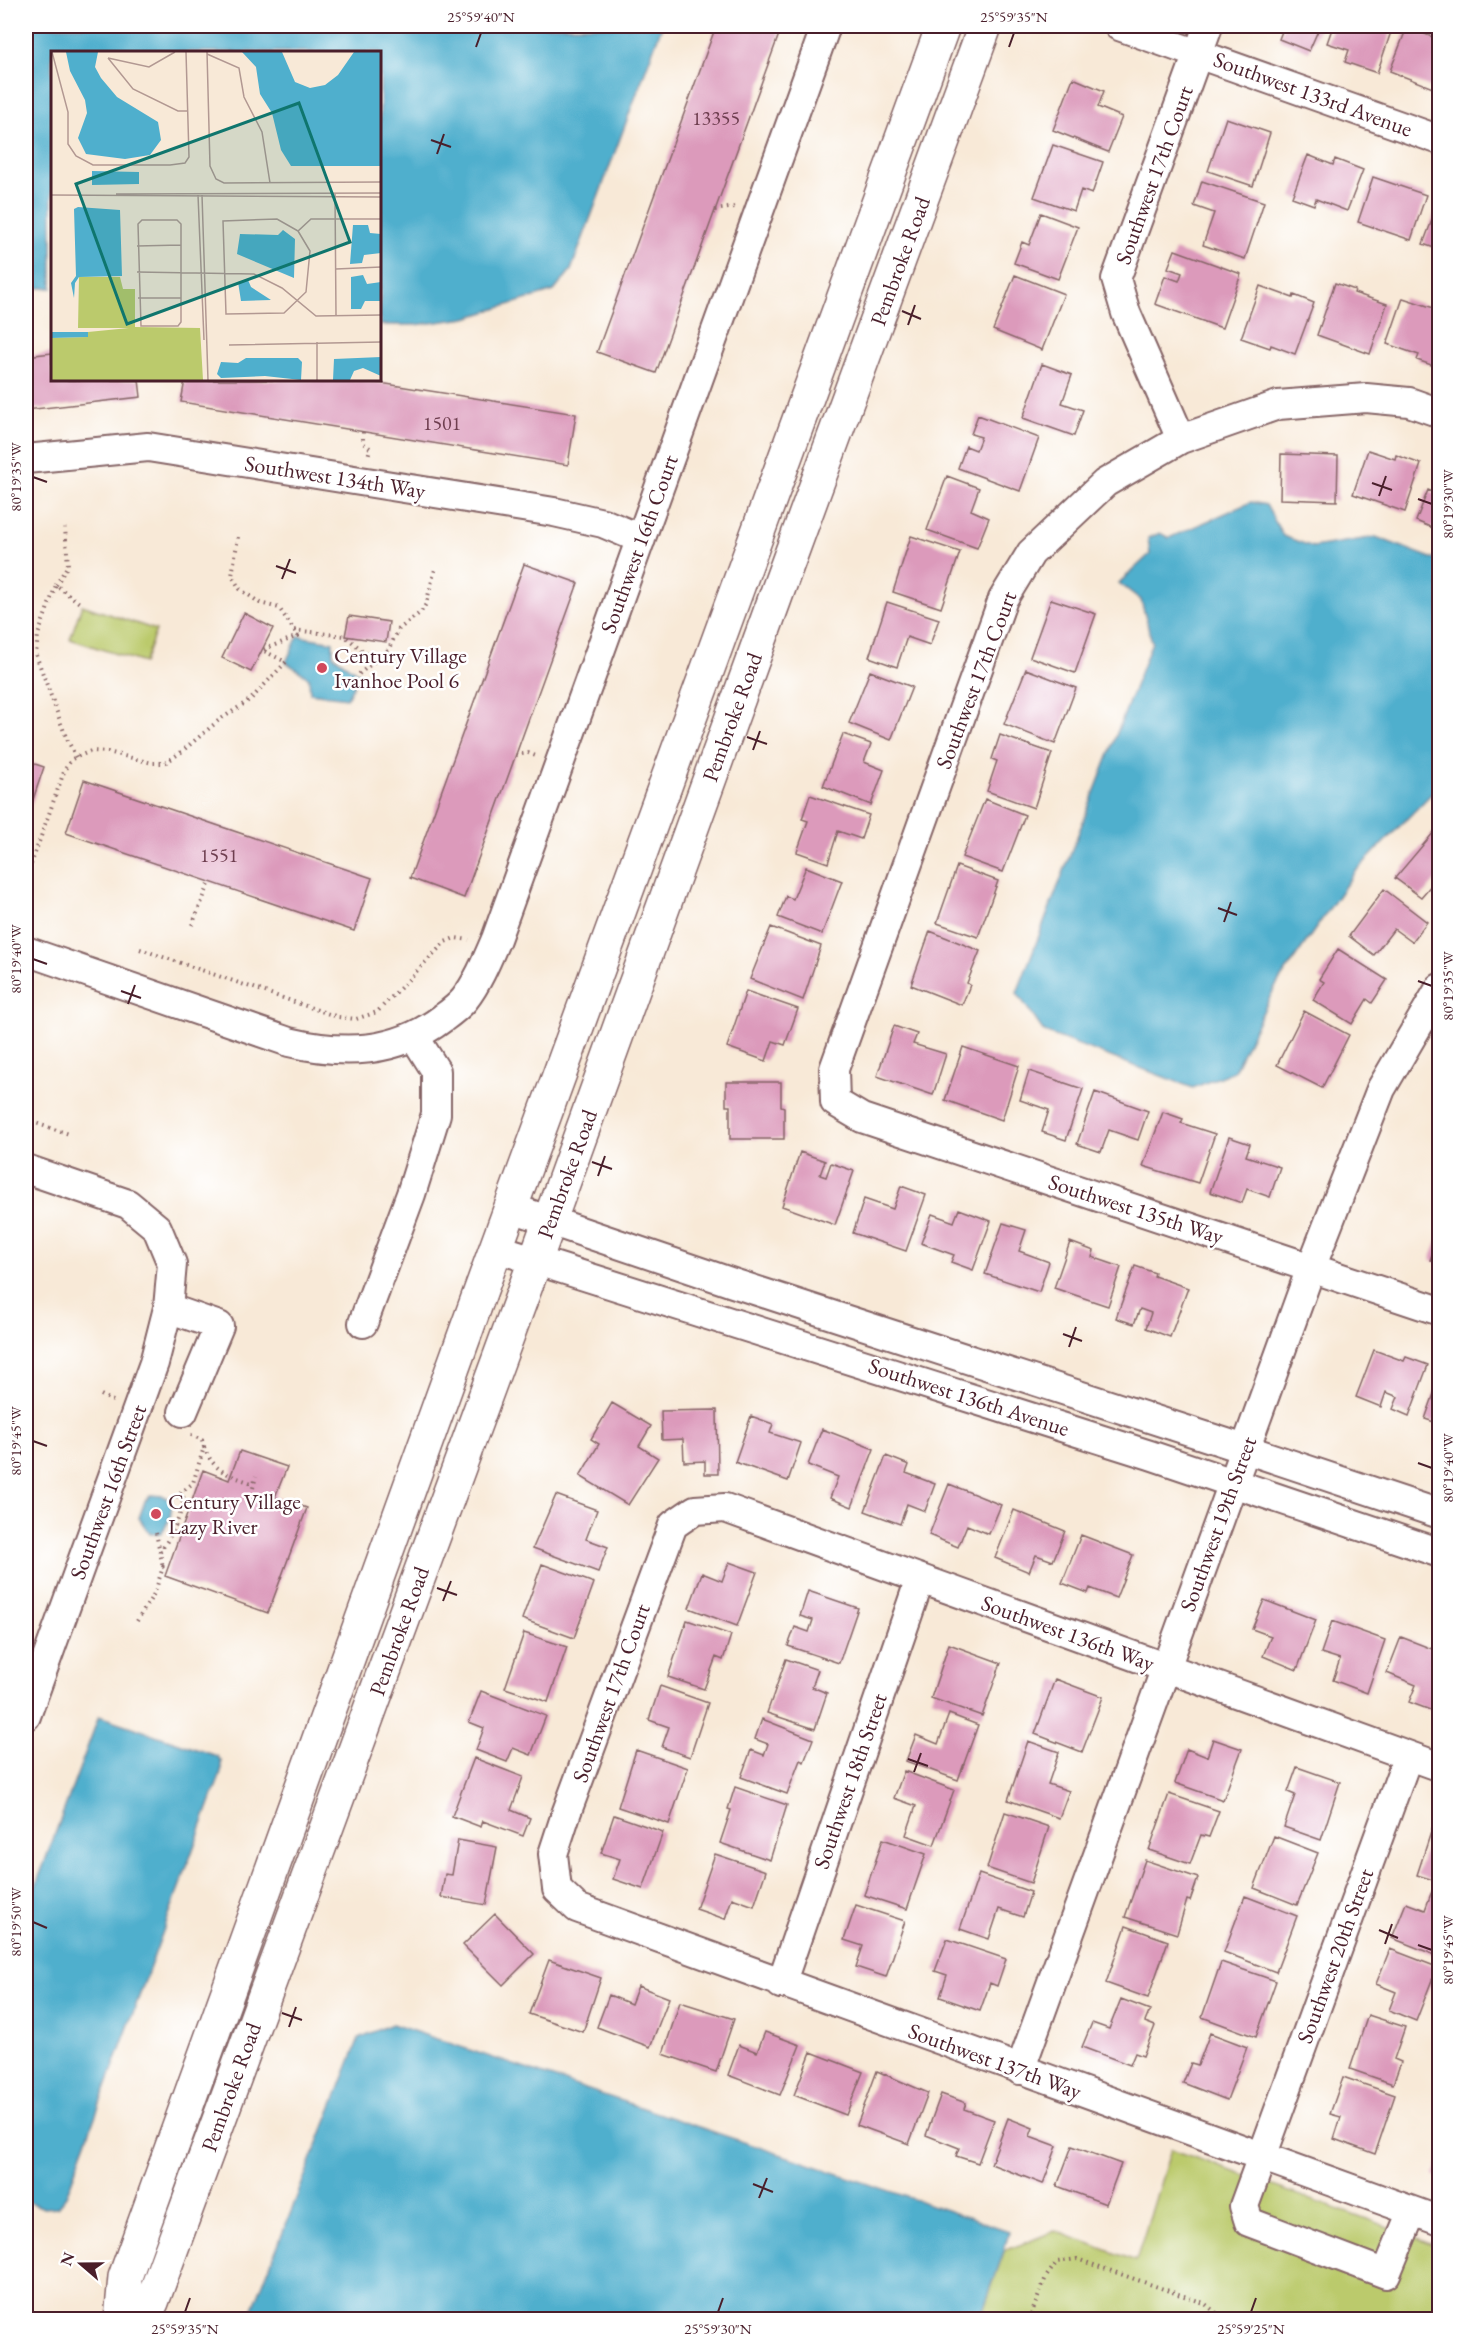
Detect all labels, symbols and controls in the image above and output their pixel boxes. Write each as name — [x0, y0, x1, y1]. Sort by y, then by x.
text: 25°59'40"N — [447, 7, 515, 26]
text: 25°59'35"N — [980, 7, 1048, 26]
street label: Southwest 133rd Avenue — [1210, 45, 1417, 144]
inset map — [51, 51, 381, 381]
street label: Southwest 17th Court — [1108, 82, 1200, 268]
house number: 13355 — [692, 105, 740, 131]
street label: Pembroke Road — [863, 192, 937, 330]
house number: 1501 — [423, 410, 461, 436]
text: 80°19'35"W — [6, 442, 25, 512]
street label: Southwest 134th Way — [243, 448, 428, 506]
street label: Southwest 16th Court — [593, 451, 685, 637]
text: 80°19'30"W — [1438, 469, 1457, 539]
street label: Southwest 17th Court — [929, 587, 1023, 773]
place label: Century Village Ivanhoe Pool 6 — [334, 641, 467, 695]
street label: Pembroke Road — [695, 648, 769, 786]
marker: Century Village Ivanhoe Pool 6 — [315, 661, 329, 675]
house number: 1551 — [200, 842, 238, 868]
text: 80°19'40"W — [6, 924, 25, 994]
text: 80°19'35"W — [1438, 951, 1457, 1021]
street label: Pembroke Road — [530, 1105, 604, 1243]
street label: Southwest 135th Way — [1045, 1167, 1228, 1251]
street label: Southwest 136th Avenue — [865, 1351, 1073, 1443]
street label: Southwest 16th Street — [63, 1401, 153, 1583]
text: 80°19'45"W — [6, 1406, 25, 1476]
street label: Southwest 19th Street — [1173, 1433, 1263, 1615]
text: 80°19'40"W — [1438, 1433, 1457, 1503]
place label: Century Village Lazy River — [168, 1487, 301, 1541]
marker: Century Village Lazy River — [149, 1507, 163, 1521]
street label: Pembroke Road — [362, 1562, 436, 1700]
street label: Southwest 136th Way — [977, 1588, 1159, 1678]
street label: Southwest 17th Court — [565, 1600, 657, 1786]
street label: Southwest 18th Street — [806, 1689, 894, 1873]
street label: Southwest 20th Street — [1290, 1865, 1380, 2047]
text: 80°19'50"W — [6, 1887, 25, 1957]
text: 80°19'45"W — [1438, 1915, 1457, 1985]
street label: Southwest 137th Way — [904, 2016, 1086, 2106]
street label: Pembroke Road — [194, 2018, 268, 2156]
north arrow — [51, 2234, 111, 2294]
text: N — [55, 2249, 79, 2269]
text: 25°59'35"N — [151, 2319, 219, 2338]
text: 25°59'30"N — [684, 2319, 752, 2338]
text: 25°59'25"N — [1217, 2319, 1285, 2338]

